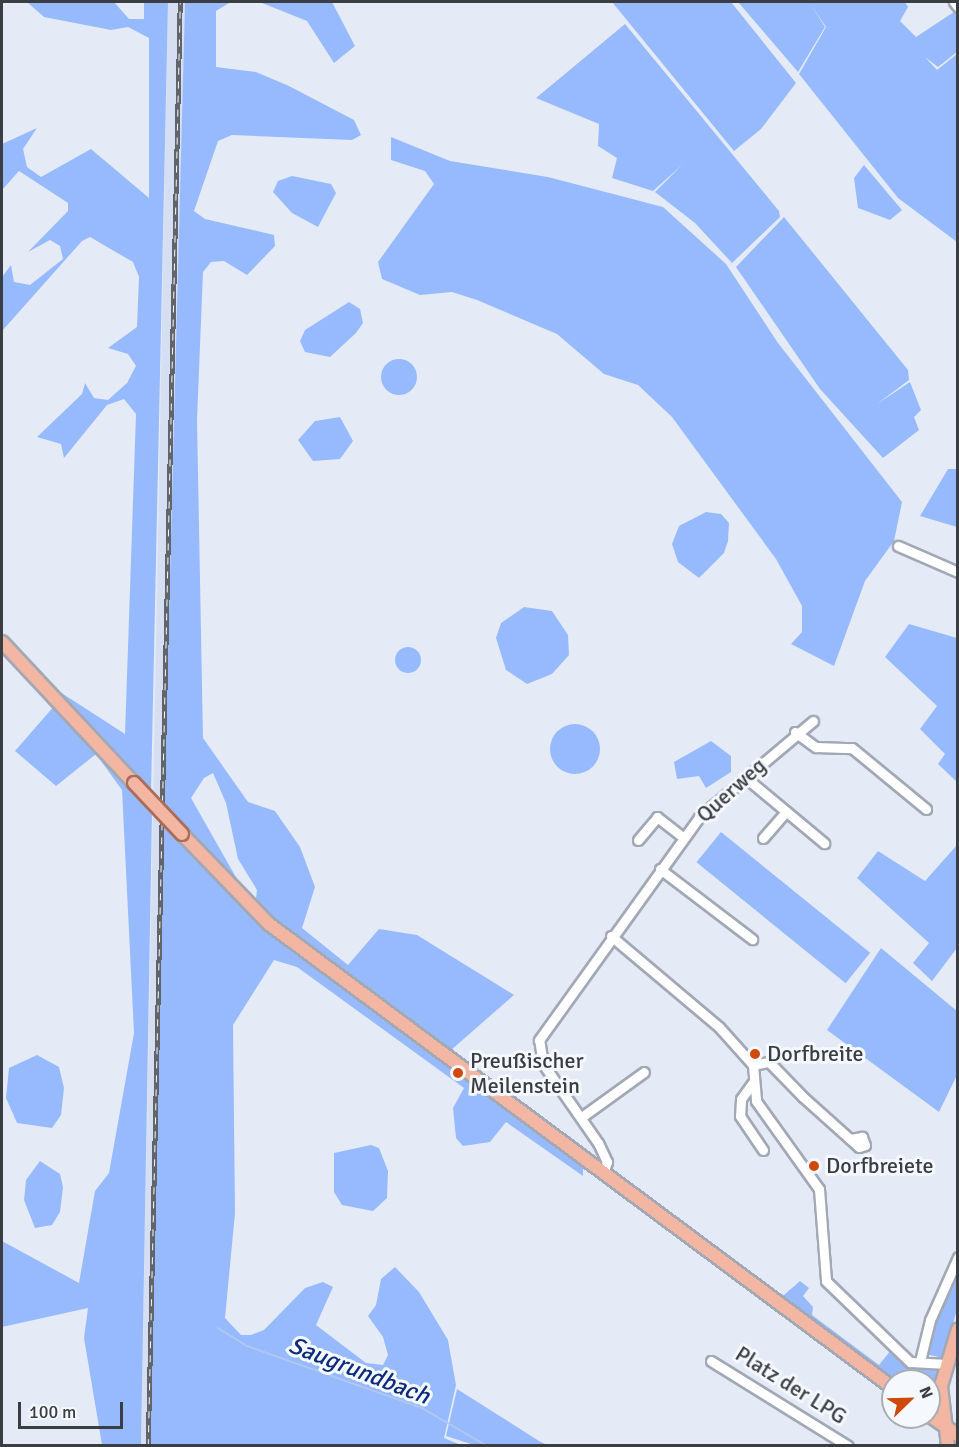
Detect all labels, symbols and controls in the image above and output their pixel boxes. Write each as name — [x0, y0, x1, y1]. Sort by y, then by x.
street label: Querweg — [691, 752, 771, 828]
place label: Dorfbreite — [767, 1041, 863, 1067]
place label: Preußischer Meilenstein — [470, 1047, 584, 1098]
marker: Dorfbreite — [748, 1047, 762, 1061]
marker: Preußischer Meilenstein — [451, 1066, 465, 1080]
place label: Dorfbreiete — [826, 1153, 934, 1179]
marker: Dorfbreiete — [807, 1159, 821, 1173]
water label: Saugrundbach — [285, 1331, 433, 1411]
street label: Platz der LPG — [731, 1340, 851, 1430]
north arrow — [881, 1369, 941, 1429]
text: N — [914, 1384, 937, 1402]
scale bar — [21, 1390, 126, 1428]
text: 100 m — [29, 1401, 76, 1423]

